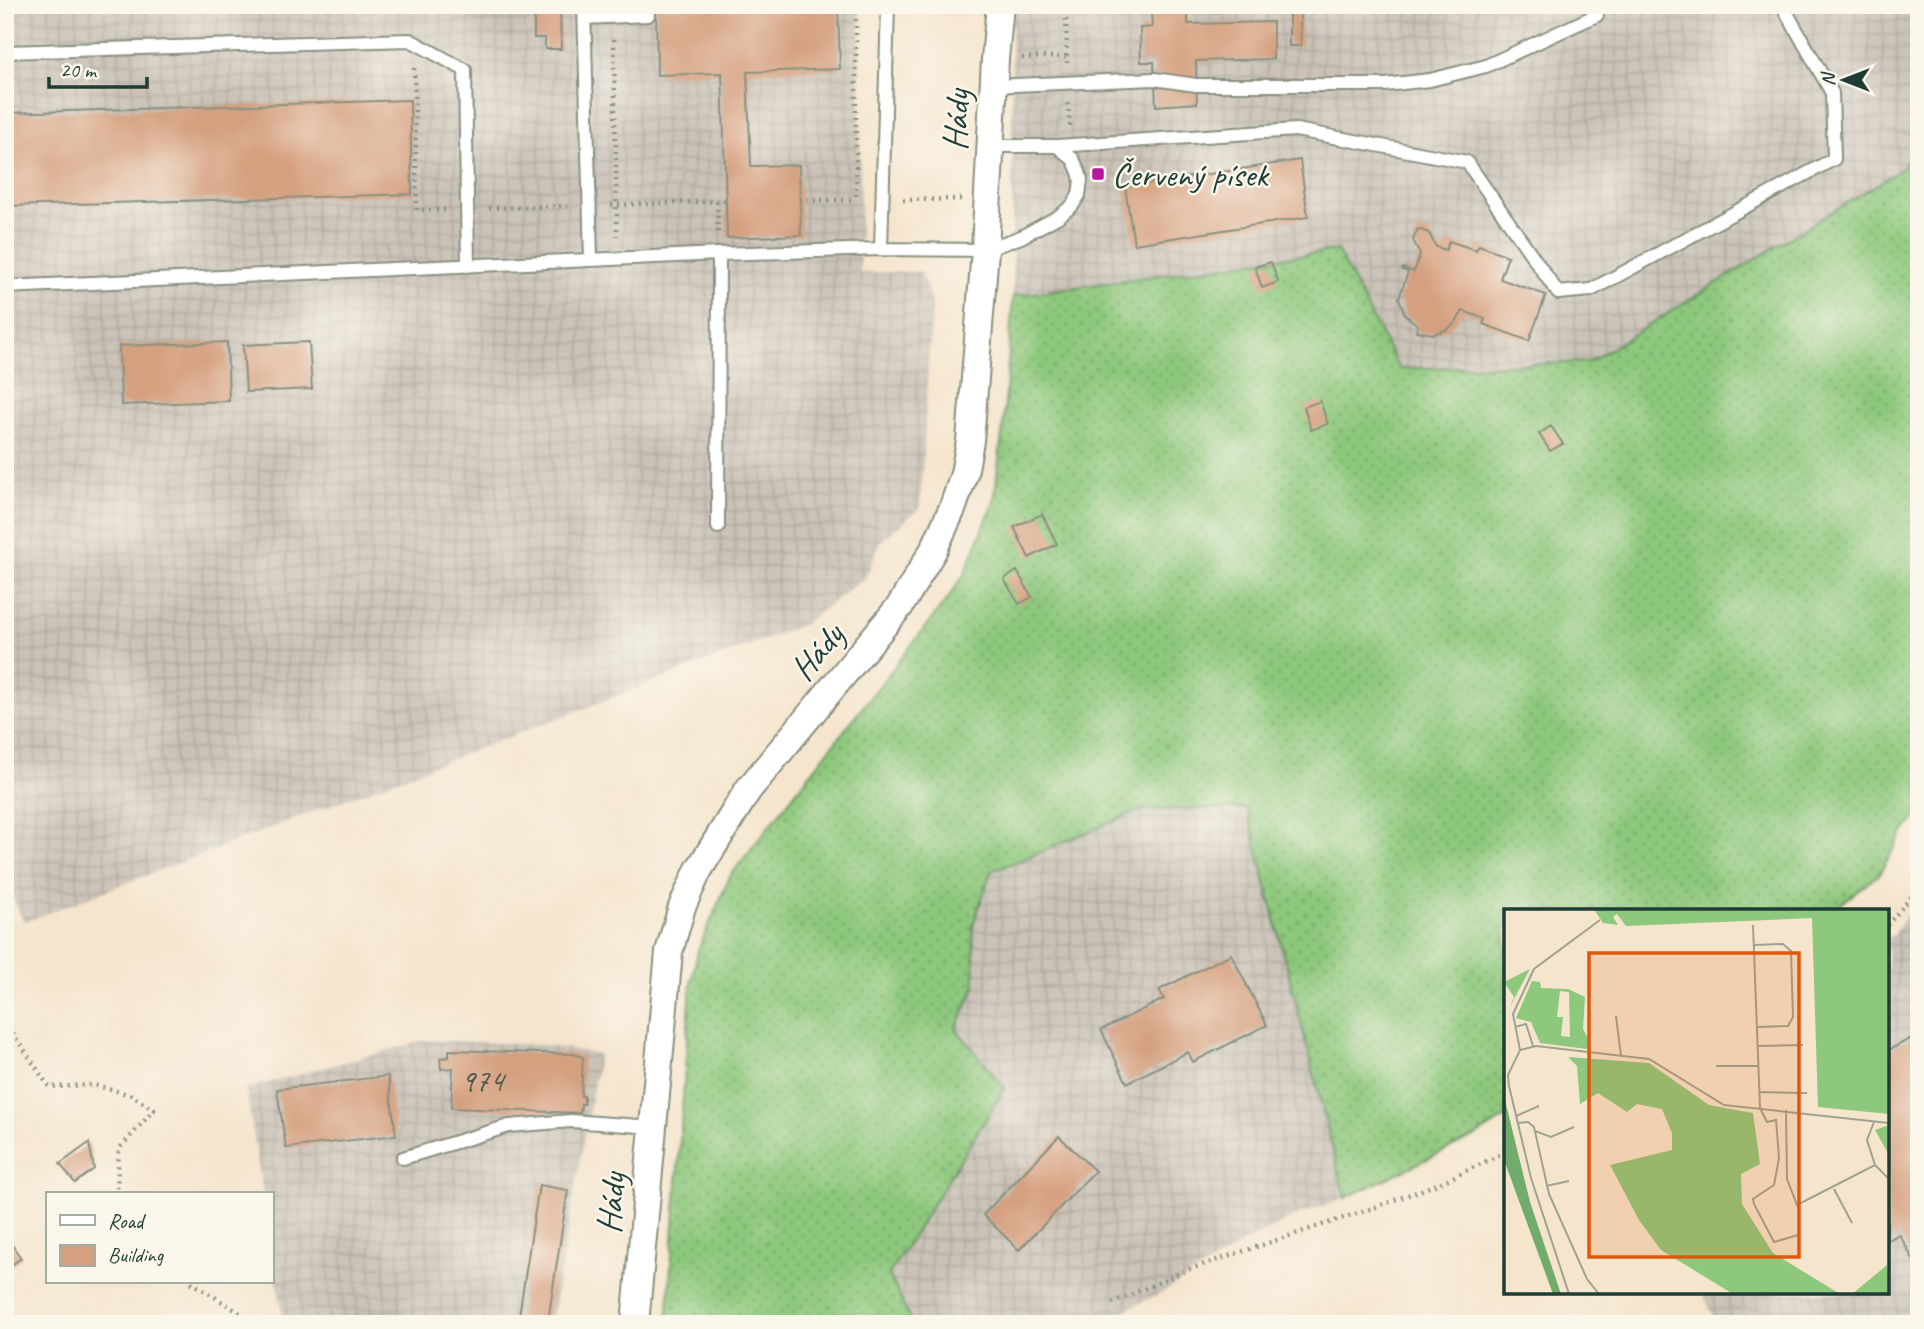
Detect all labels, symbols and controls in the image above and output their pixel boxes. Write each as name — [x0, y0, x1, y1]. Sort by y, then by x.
scale bar — [49, 46, 147, 90]
north arrow — [1808, 46, 1878, 116]
text: 20 m — [60, 57, 98, 83]
text: N — [1816, 71, 1840, 86]
street label: Hády — [932, 86, 980, 151]
place label: Červený písek — [1112, 152, 1270, 197]
marker: Červený písek — [1090, 166, 1106, 182]
street label: Hády — [780, 613, 855, 690]
inset map — [1504, 909, 1889, 1294]
house number: 974 — [460, 1060, 507, 1101]
street label: Hády — [586, 1169, 636, 1235]
legend — [46, 1192, 273, 1284]
text: Road — [108, 1208, 147, 1234]
text: Building — [108, 1242, 165, 1268]

